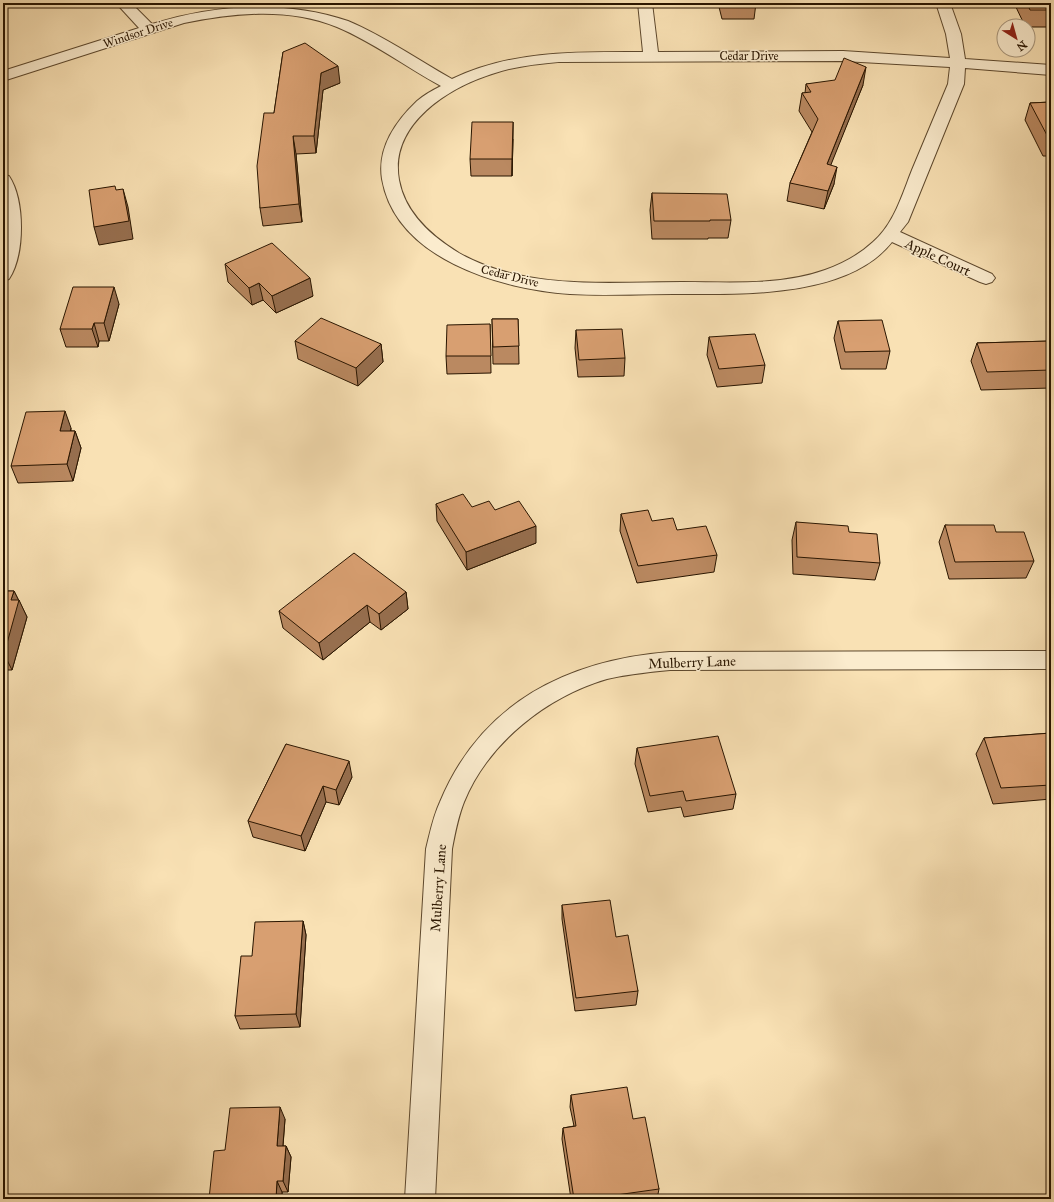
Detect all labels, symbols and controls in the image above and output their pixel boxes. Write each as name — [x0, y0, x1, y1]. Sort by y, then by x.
street label: Windsor Drive — [101, 15, 175, 51]
north arrow — [996, 18, 1036, 58]
text: N — [1014, 38, 1029, 54]
street label: Cedar Drive — [719, 49, 779, 63]
street label: Apple Court — [901, 234, 973, 280]
street label: Cedar Drive — [480, 262, 540, 290]
street label: Mulberry Lane — [648, 652, 736, 673]
street label: Mulberry Lane — [427, 843, 450, 932]

